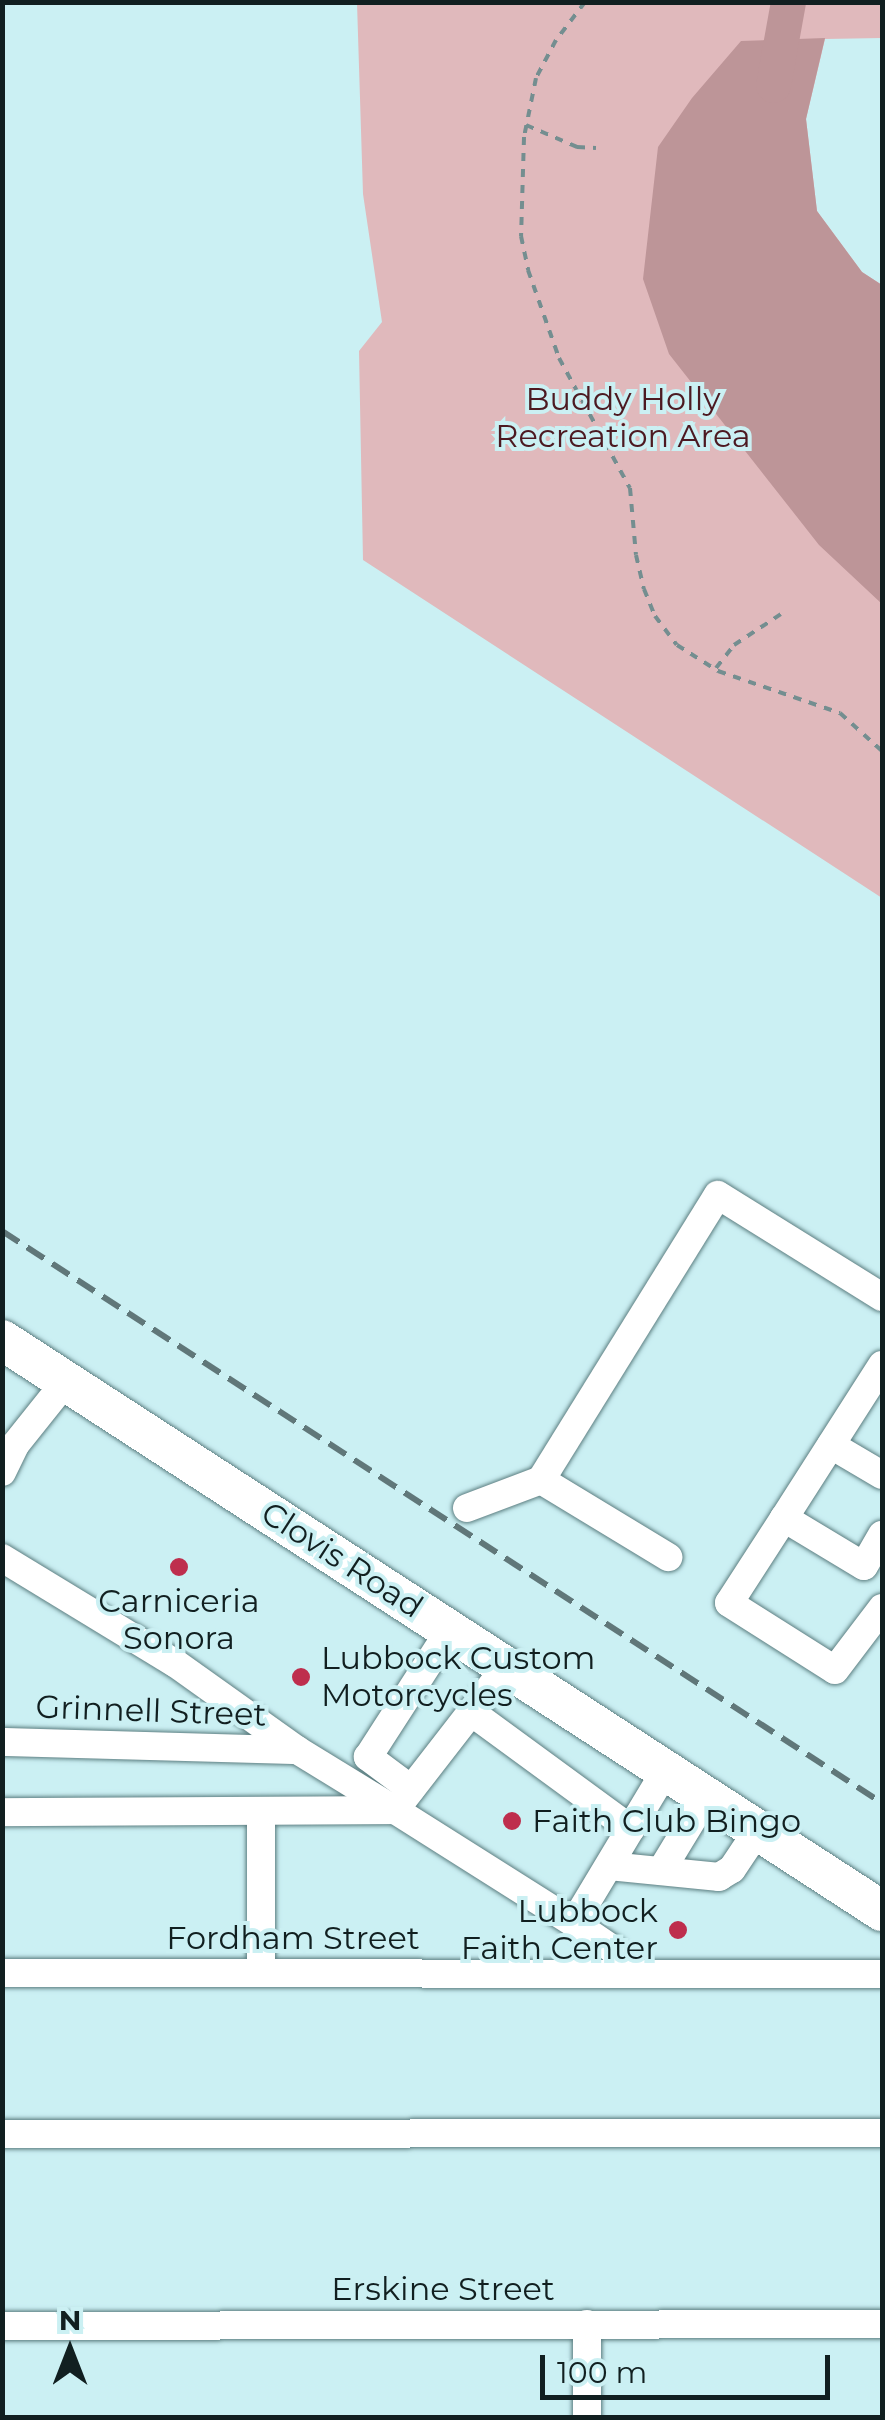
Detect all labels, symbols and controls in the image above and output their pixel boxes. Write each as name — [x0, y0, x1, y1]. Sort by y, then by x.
park label: Buddy Holly Recreation Area — [495, 381, 751, 456]
street label: Clovis Road — [254, 1494, 430, 1626]
marker: Carniceria Sonora — [168, 1556, 190, 1578]
place label: Carniceria Sonora — [98, 1583, 260, 1658]
place label: Lubbock Custom Motorcycles — [321, 1640, 595, 1715]
marker: Lubbock Custom Motorcycles — [290, 1666, 312, 1688]
street label: Grinnell Street — [35, 1688, 267, 1734]
place label: Faith Club Bingo — [532, 1802, 801, 1840]
marker: Faith Club Bingo — [501, 1810, 523, 1832]
place label: Lubbock Faith Center — [461, 1893, 658, 1968]
street label: Fordham Street — [166, 1919, 420, 1957]
marker: Lubbock Faith Center — [667, 1919, 689, 1941]
street label: Erskine Street — [331, 2270, 555, 2308]
north arrow — [20, 2300, 120, 2400]
text: N — [59, 2303, 81, 2337]
scale bar — [545, 2335, 835, 2397]
text: 100 m — [557, 2354, 647, 2391]

